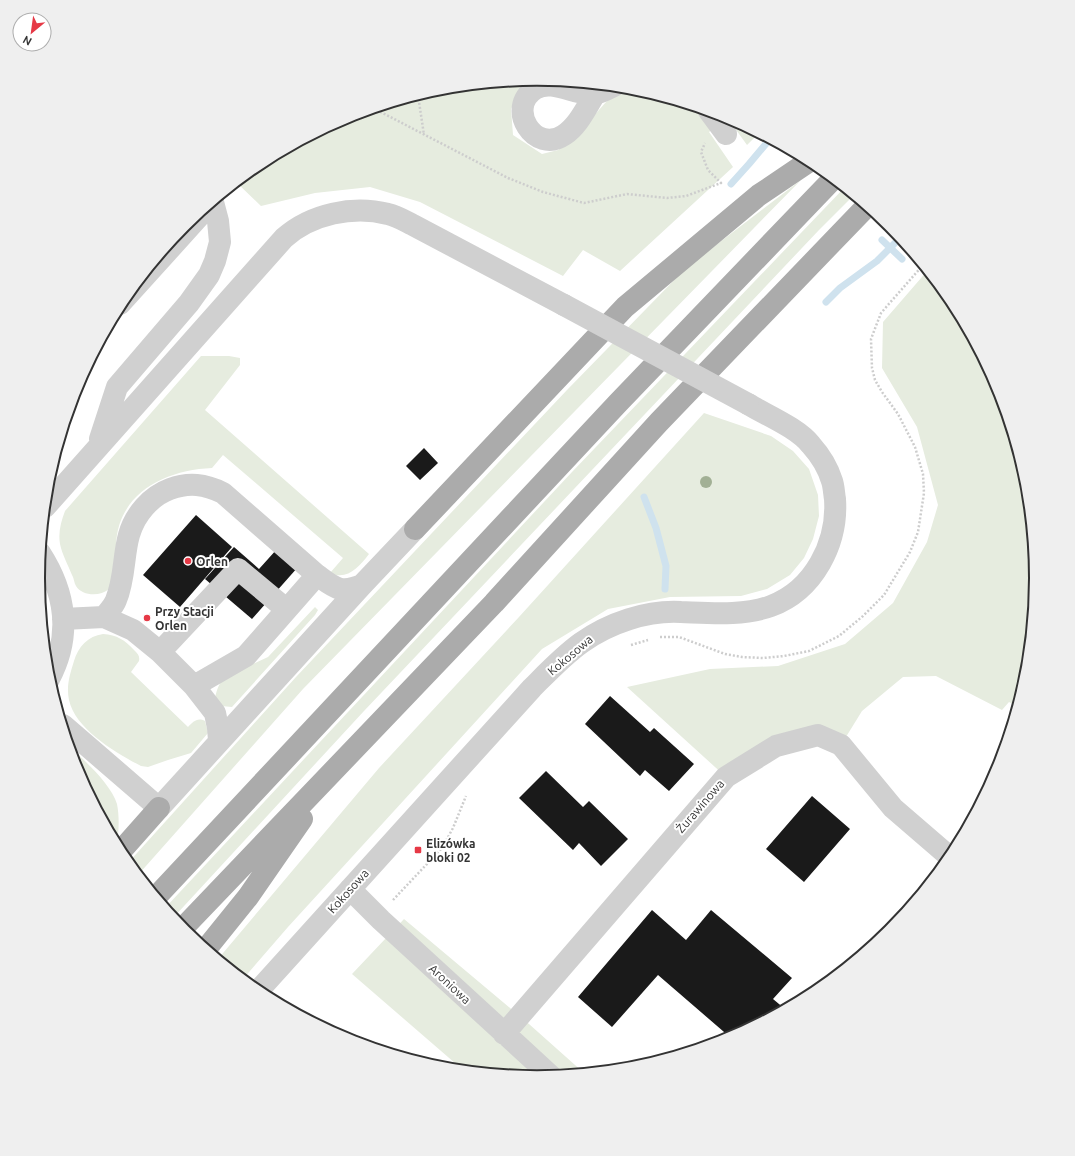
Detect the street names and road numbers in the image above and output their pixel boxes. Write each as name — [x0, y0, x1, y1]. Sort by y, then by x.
street label: Kokosowa — [545, 632, 595, 678]
street label: Żurawinowa — [674, 777, 726, 835]
street label: Kokosowa — [325, 866, 371, 916]
street label: Aroniowa — [427, 962, 473, 1006]

